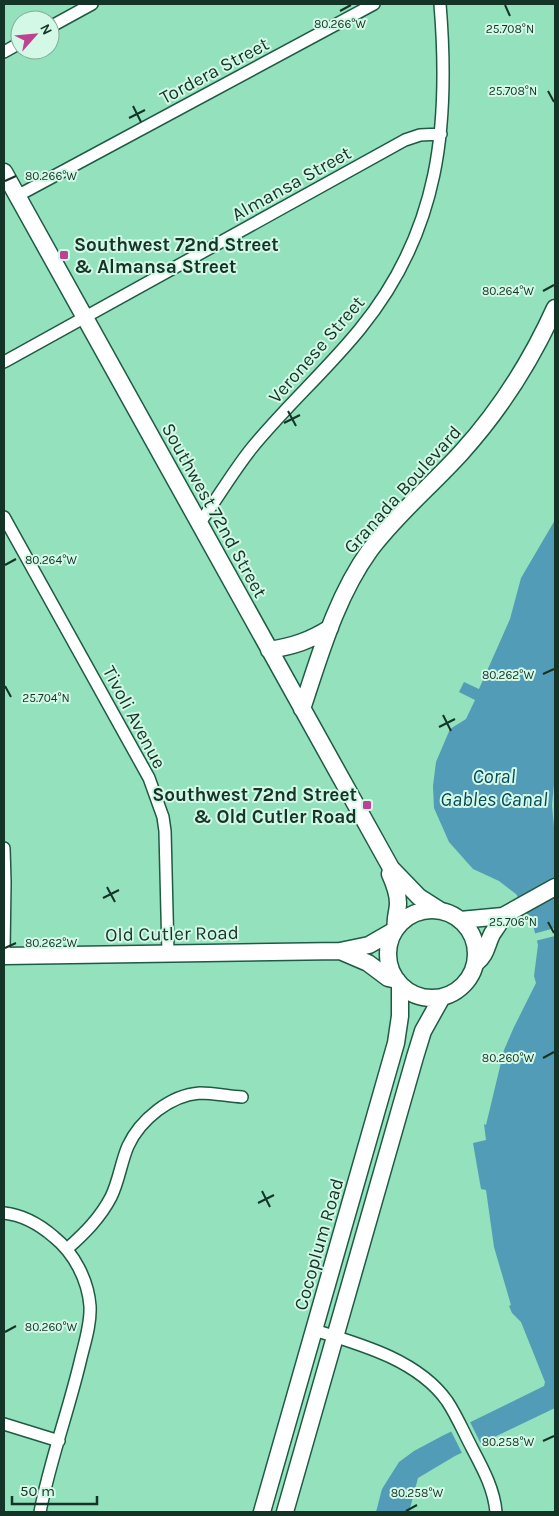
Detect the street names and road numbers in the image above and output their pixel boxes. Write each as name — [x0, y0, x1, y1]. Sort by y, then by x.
street label: Tordera Street — [156, 33, 273, 109]
street label: Almansa Street — [228, 142, 355, 226]
street label: Veronese Street — [264, 292, 369, 408]
street label: Southwest 72nd Street — [157, 419, 271, 602]
street label: Granada Boulevard — [339, 421, 466, 558]
street label: Tivoli Avenue — [98, 662, 170, 773]
street label: Old Cutler Road — [105, 922, 239, 946]
street label: Cocoplum Road — [290, 1176, 348, 1313]

